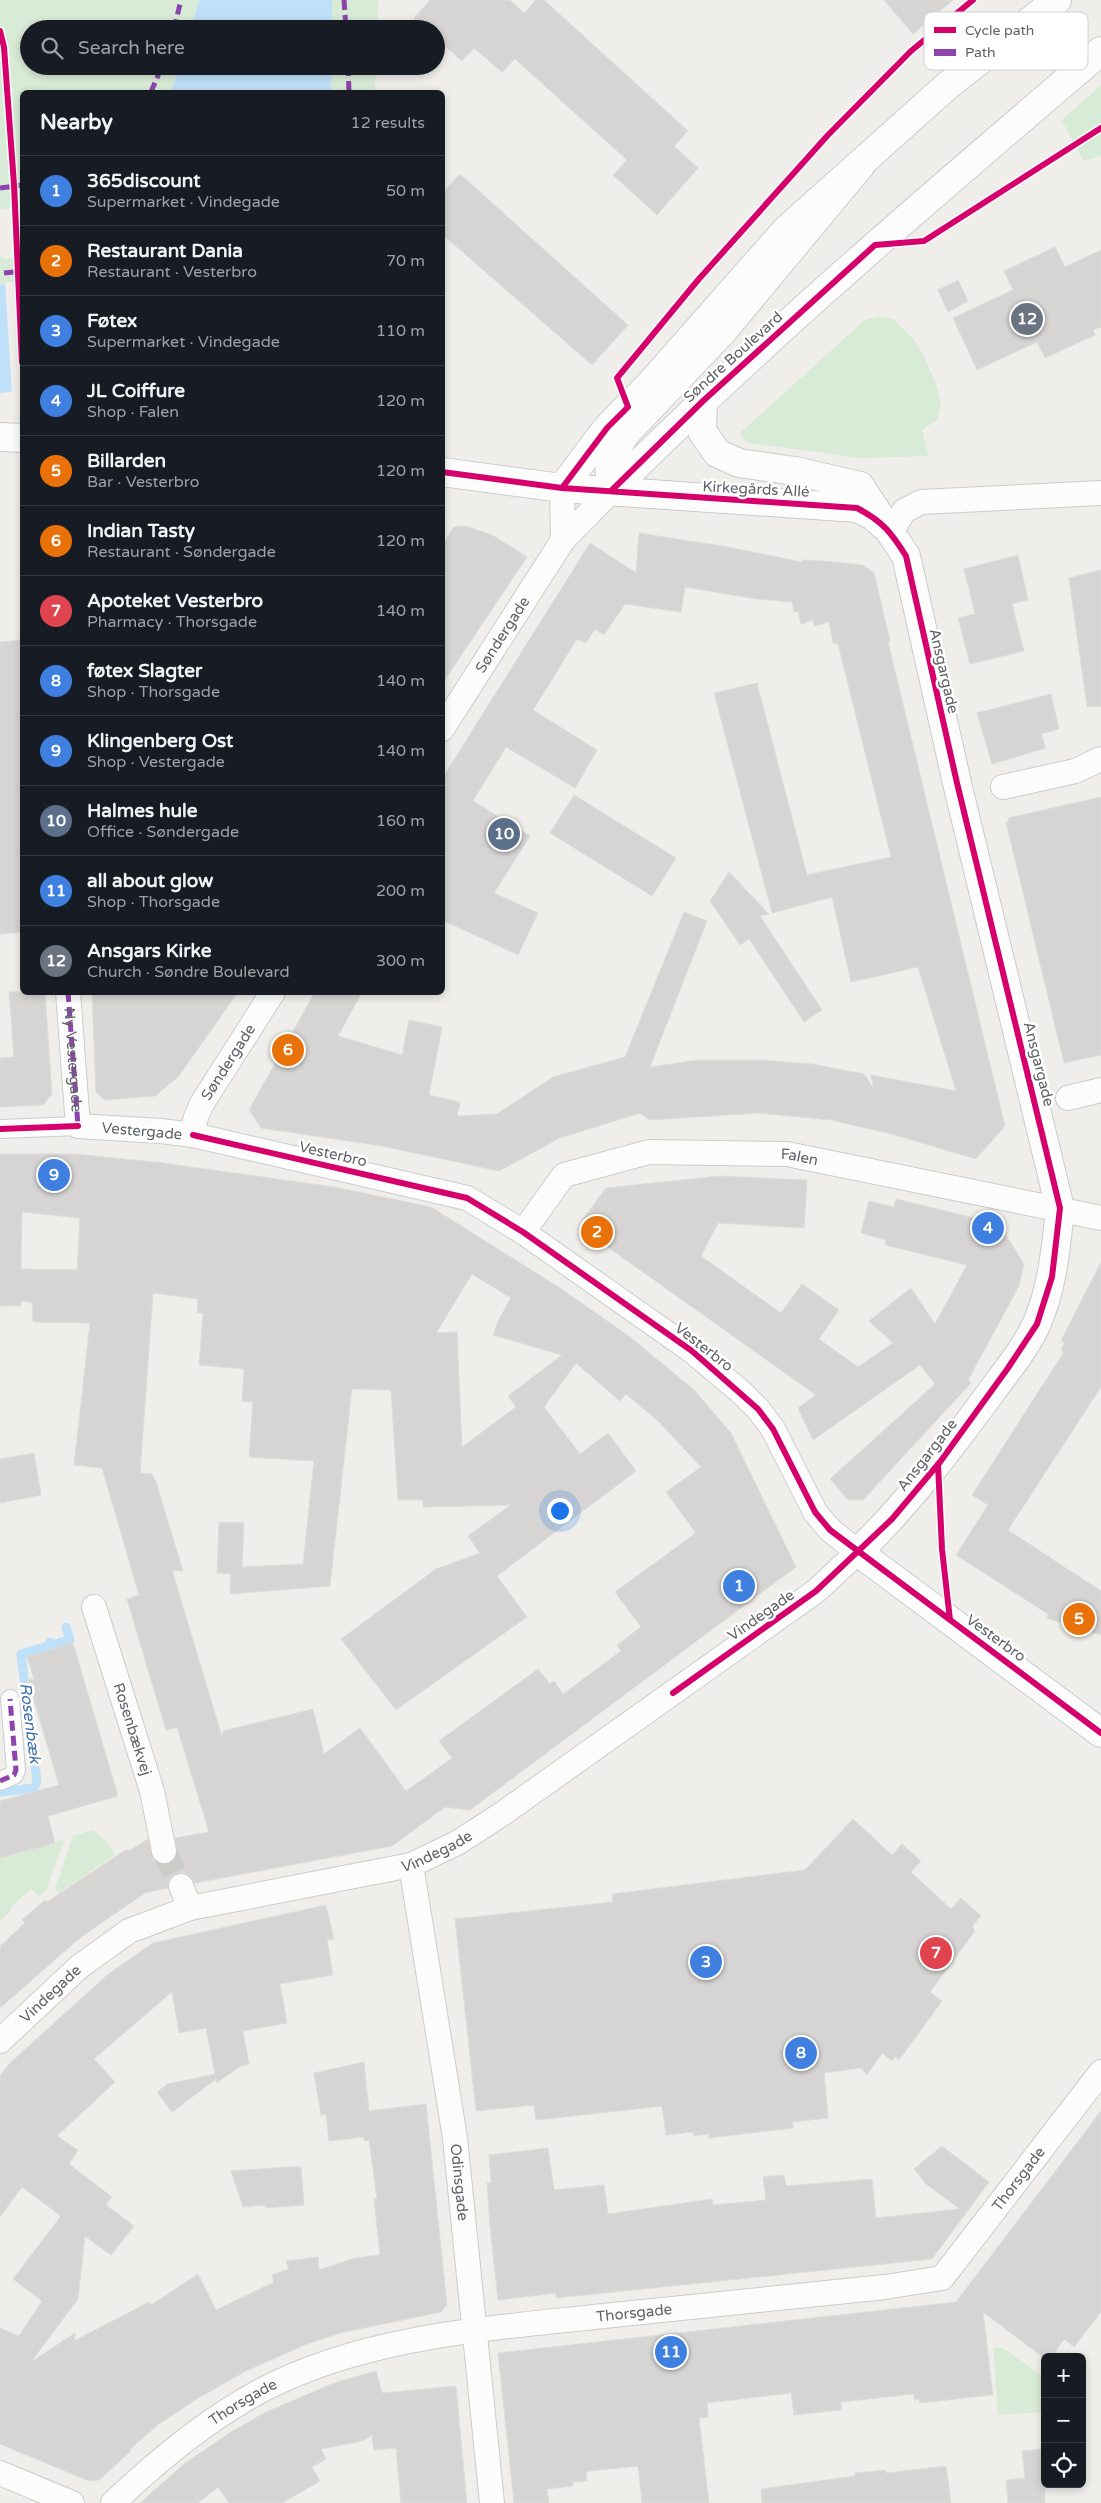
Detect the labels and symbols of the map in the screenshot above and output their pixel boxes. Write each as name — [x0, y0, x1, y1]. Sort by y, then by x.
legend — [924, 12, 1088, 70]
text: Cycle path — [965, 22, 1034, 39]
text: Path — [965, 44, 996, 61]
pin: 12 — [1011, 300, 1043, 338]
street label: Søndre Boulevard — [680, 308, 786, 406]
street label: Kirkegårds Allé — [702, 477, 810, 501]
street label: Søndergade — [471, 593, 533, 676]
street label: Ansgargade — [925, 627, 963, 715]
pin: 10 — [488, 815, 520, 853]
street label: Ny Vestergade — [60, 1007, 86, 1113]
street label: Ansgargade — [1020, 1020, 1058, 1108]
street label: Søndergade — [197, 1021, 259, 1104]
pin: 6 — [272, 1031, 304, 1069]
street label: Vestergade — [101, 1119, 183, 1143]
street label: Vesterbro — [297, 1137, 369, 1171]
street label: Falen — [781, 1145, 820, 1169]
pin: 9 — [38, 1156, 70, 1194]
pin: 4 — [972, 1209, 1004, 1247]
pin: 2 — [581, 1213, 613, 1251]
street label: Vesterbro — [671, 1319, 737, 1375]
street label: Ansgargade — [893, 1415, 961, 1495]
your location — [547, 1498, 573, 1524]
pin: 1 — [723, 1567, 755, 1605]
street label: Vindegade — [724, 1586, 798, 1644]
pin: 5 — [1063, 1600, 1095, 1638]
street label: Vesterbro — [963, 1610, 1029, 1666]
street label: Rosenbækvej — [109, 1681, 156, 1778]
water label: Rosenbæk — [15, 1682, 45, 1766]
street label: Vindegade — [400, 1827, 476, 1876]
pin: 7 — [920, 1934, 952, 1972]
pin: 3 — [690, 1943, 722, 1981]
street label: Vindegade — [16, 1961, 85, 2027]
pin: 8 — [785, 2034, 817, 2072]
street label: Odinsgade — [447, 2143, 472, 2222]
street label: Thorsgade — [988, 2143, 1049, 2215]
street label: Thorsgade — [595, 2300, 673, 2326]
pin: 11 — [655, 2333, 687, 2371]
street label: Thorsgade — [205, 2375, 280, 2429]

